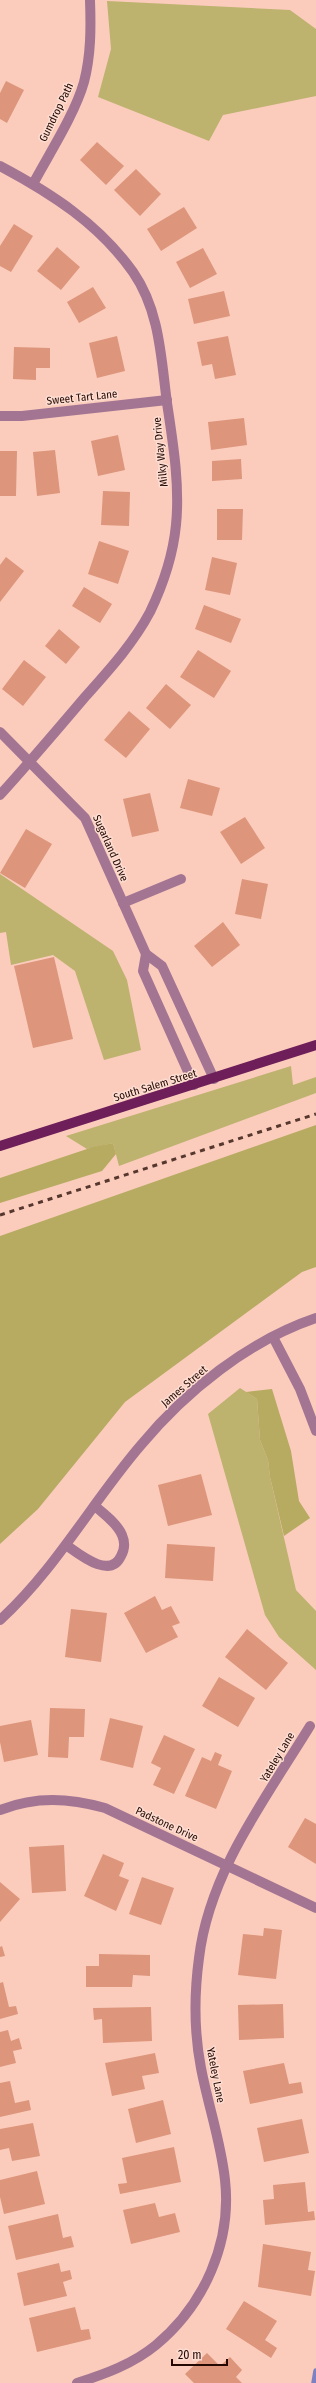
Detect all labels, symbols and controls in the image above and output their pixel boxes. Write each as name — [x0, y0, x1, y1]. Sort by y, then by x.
street label: Gumdrop Path — [37, 81, 76, 144]
street label: Sweet Tart Lane — [46, 387, 118, 408]
street label: Milky Way Drive — [150, 416, 171, 487]
street label: Sugarland Drive — [90, 813, 131, 883]
street label: South Salem Street — [112, 1067, 199, 1104]
street label: James Street — [159, 1363, 210, 1410]
street label: Yateley Lane — [257, 1730, 297, 1785]
street label: Padstone Drive — [133, 1804, 200, 1845]
street label: Yateley Lane — [204, 2046, 227, 2104]
scale bar — [172, 2341, 227, 2367]
text: 20 m — [178, 2348, 202, 2362]

